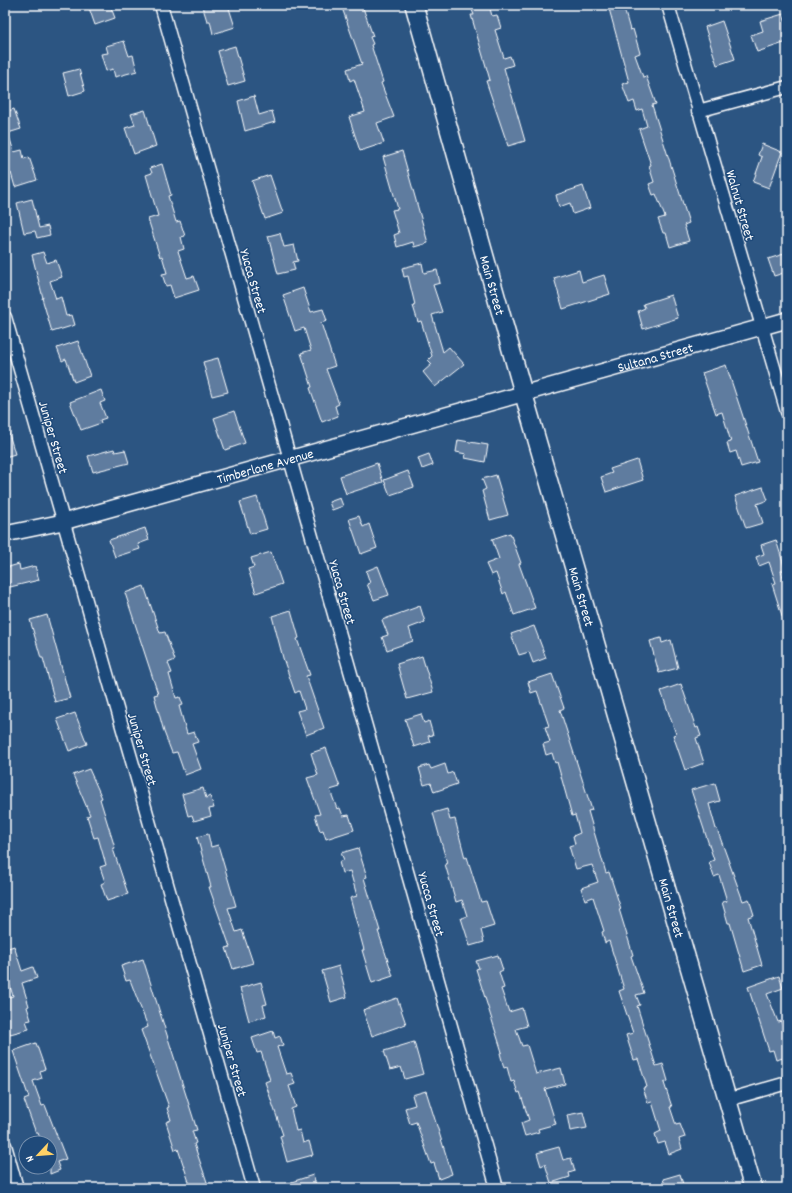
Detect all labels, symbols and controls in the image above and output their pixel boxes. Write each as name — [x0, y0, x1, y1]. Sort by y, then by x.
street label: Walnut Street — [719, 168, 759, 243]
street label: Yucca Street — [233, 247, 271, 316]
street label: Main Street — [473, 254, 509, 318]
street label: Sultana Street — [616, 339, 696, 379]
street label: Juniper Street — [32, 399, 72, 476]
street label: Timberlane Avenue — [215, 445, 316, 491]
street label: Yucca Street — [322, 558, 360, 627]
street label: Main Street — [562, 565, 598, 629]
street label: Juniper Street — [121, 711, 161, 788]
street label: Yucca Street — [411, 870, 449, 939]
street label: Main Street — [652, 876, 688, 941]
street label: Juniper Street — [211, 1022, 251, 1099]
north arrow — [18, 1135, 58, 1175]
text: N — [22, 1152, 39, 1164]

